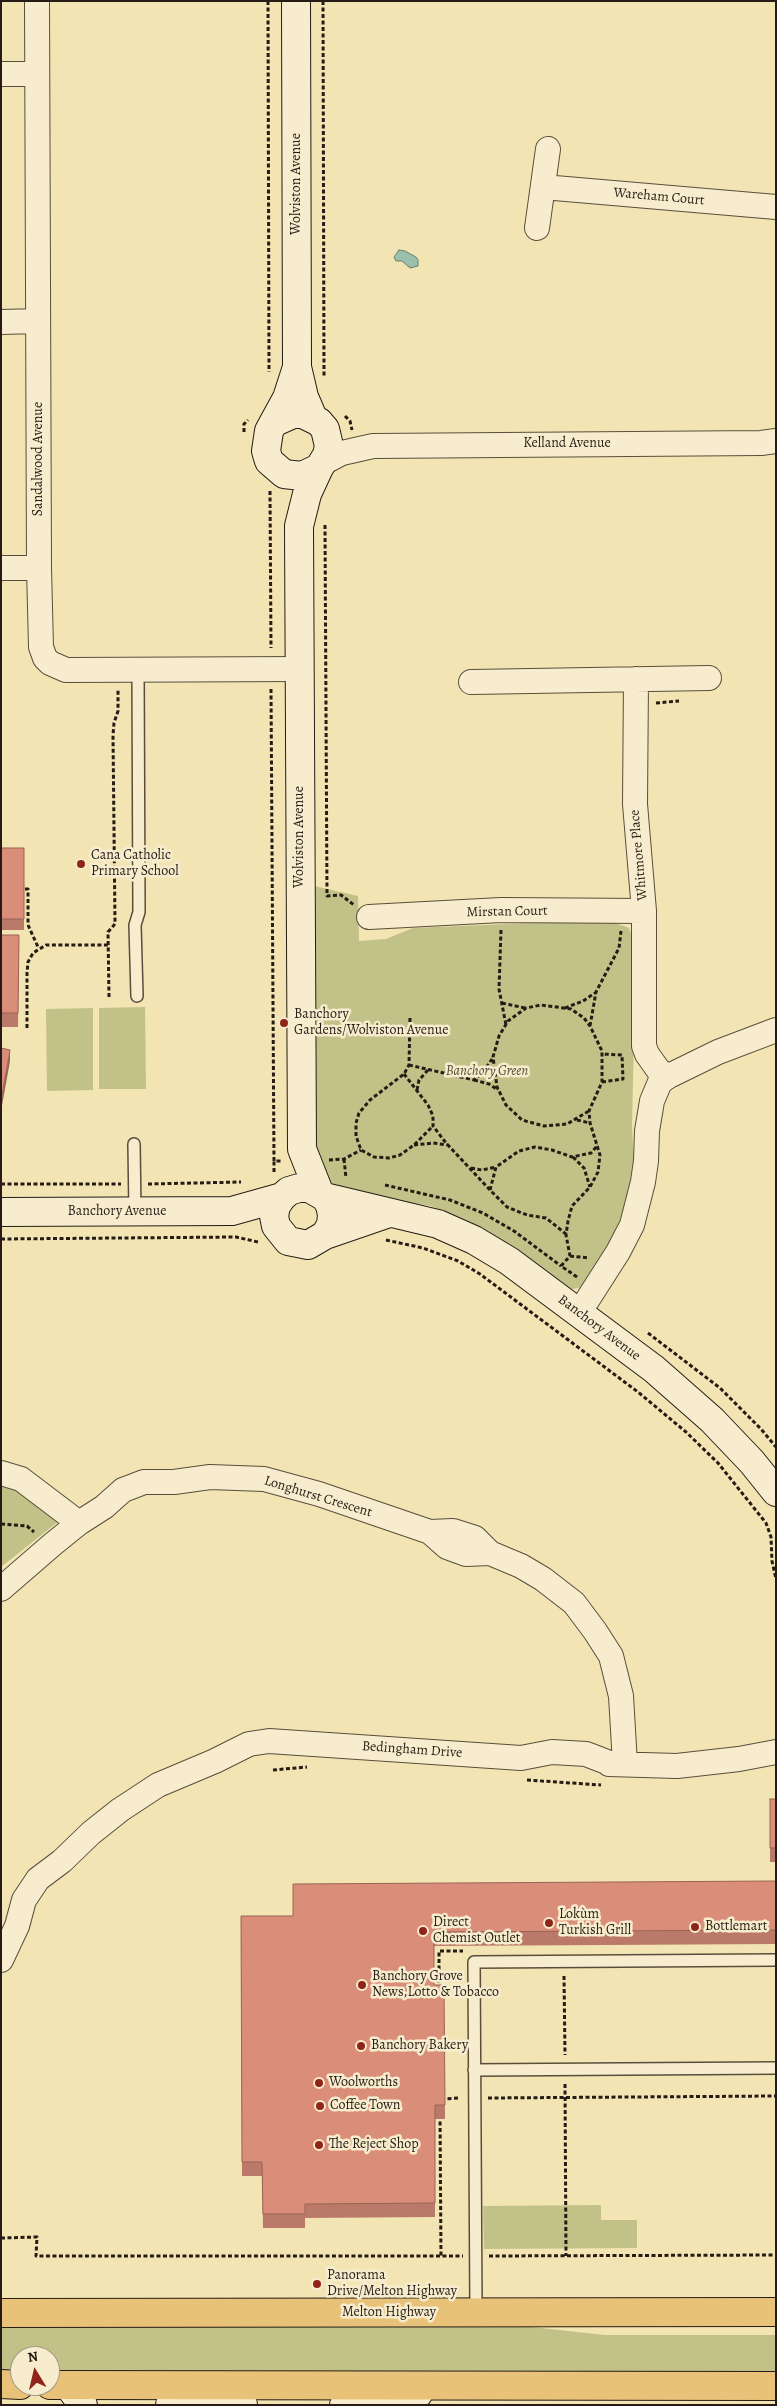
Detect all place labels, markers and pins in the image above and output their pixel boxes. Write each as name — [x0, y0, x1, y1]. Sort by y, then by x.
place label: Cana Catholic Primary School — [91, 848, 179, 880]
marker: Cana Catholic Primary School — [75, 858, 87, 870]
place label: Banchory Gardens/Wolviston Avenue — [294, 1007, 449, 1040]
marker: Banchory Gardens/Wolviston Avenue — [278, 1017, 290, 1029]
place label: Lokùm Turkish Grill — [559, 1907, 631, 1940]
place label: Direct Chemist Outlet — [433, 1915, 520, 1948]
marker: Lokùm Turkish Grill — [543, 1917, 555, 1929]
place label: Bottlemart — [705, 1919, 767, 1935]
marker: Bottlemart — [689, 1921, 701, 1933]
marker: Direct Chemist Outlet — [417, 1925, 429, 1937]
place label: Banchory Grove News,Lotto & Tobacco — [372, 1969, 499, 2001]
marker: Banchory Grove News,Lotto & Tobacco — [356, 1979, 368, 1991]
place label: Banchory Bakery — [371, 2038, 468, 2054]
marker: Banchory Bakery — [355, 2040, 367, 2052]
place label: Woolworths — [329, 2075, 398, 2091]
marker: Woolworths — [313, 2077, 325, 2089]
place label: Coffee Town — [330, 2098, 400, 2114]
marker: Coffee Town — [314, 2100, 326, 2112]
place label: The Reject Shop — [329, 2137, 419, 2153]
marker: The Reject Shop — [313, 2139, 325, 2151]
place label: Panorama Drive/Melton Highway — [327, 2268, 457, 2300]
marker: Panorama Drive/Melton Highway — [311, 2278, 323, 2290]

